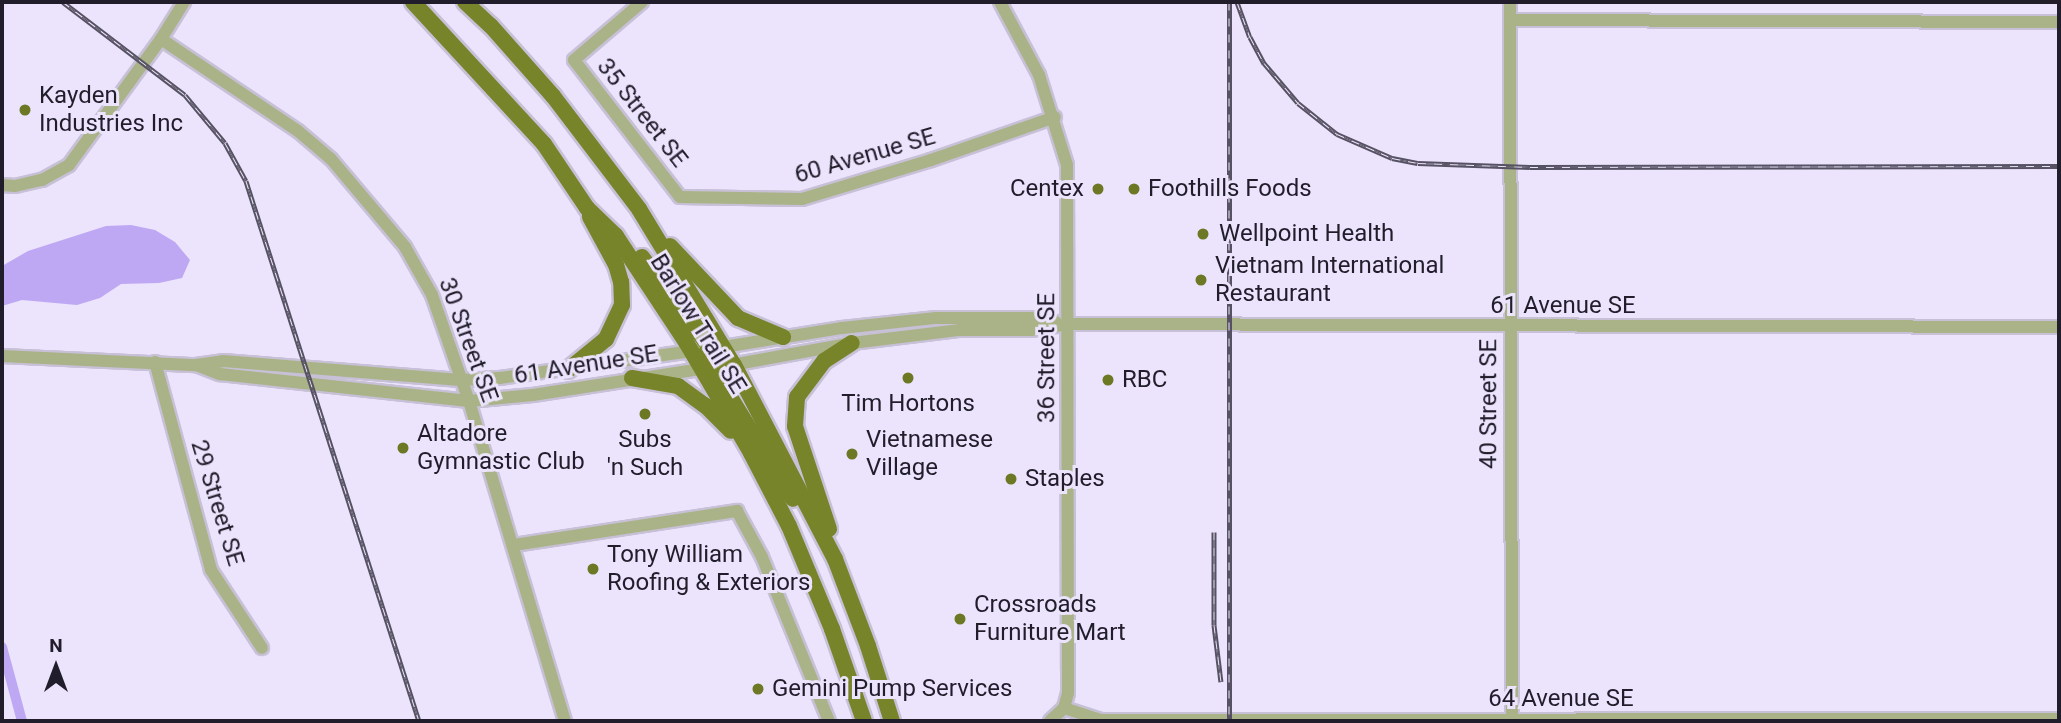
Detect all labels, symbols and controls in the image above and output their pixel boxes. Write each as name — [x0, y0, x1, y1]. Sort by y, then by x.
street label: 35 Street SE — [591, 53, 693, 173]
place label: Kayden Industries Inc — [39, 82, 183, 138]
marker: Kayden Industries Inc — [17, 102, 33, 118]
street label: 60 Avenue SE — [791, 122, 939, 190]
place label: Centex — [1010, 175, 1084, 203]
place label: Foothills Foods — [1148, 175, 1312, 203]
marker: Centex — [1090, 181, 1106, 197]
marker: Foothills Foods — [1126, 181, 1142, 197]
place label: Wellpoint Health — [1219, 220, 1394, 248]
marker: Wellpoint Health — [1193, 224, 1213, 244]
street label: Barlow Trail SE — [644, 249, 752, 399]
place label: Vietnam International Restaurant — [1215, 252, 1444, 308]
marker: Vietnam International Restaurant — [1193, 272, 1209, 288]
street label: 30 Street SE — [432, 274, 504, 406]
street label: 61 Avenue SE — [1490, 292, 1636, 320]
street label: 36 Street SE — [1033, 293, 1061, 423]
street label: 61 Avenue SE — [512, 339, 660, 391]
street label: 40 Street SE — [1475, 339, 1503, 469]
place label: RBC — [1122, 366, 1167, 394]
marker: Tim Hortons — [900, 370, 916, 386]
marker: RBC — [1100, 372, 1116, 388]
place label: Tim Hortons — [841, 390, 975, 418]
marker: Subs 'n Such — [637, 406, 653, 422]
place label: Altadore Gymnastic Club — [417, 420, 585, 476]
place label: Subs 'n Such — [607, 426, 683, 482]
place label: Vietnamese Village — [866, 426, 993, 482]
street label: 29 Street SE — [184, 437, 250, 569]
marker: Altadore Gymnastic Club — [395, 440, 411, 456]
marker: Vietnamese Village — [844, 446, 860, 462]
place label: Staples — [1025, 465, 1105, 493]
marker: Staples — [1003, 471, 1019, 487]
place label: Tony William Roofing & Exteriors — [607, 541, 810, 597]
marker: Tony William Roofing & Exteriors — [585, 561, 601, 577]
place label: Crossroads Furniture Mart — [974, 591, 1126, 647]
marker: Crossroads Furniture Mart — [952, 611, 968, 627]
north arrow — [21, 632, 91, 702]
text: N — [49, 634, 63, 657]
place label: Gemini Pump Services — [772, 675, 1012, 703]
marker: Gemini Pump Services — [750, 681, 766, 697]
street label: 64 Avenue SE — [1488, 685, 1634, 713]

